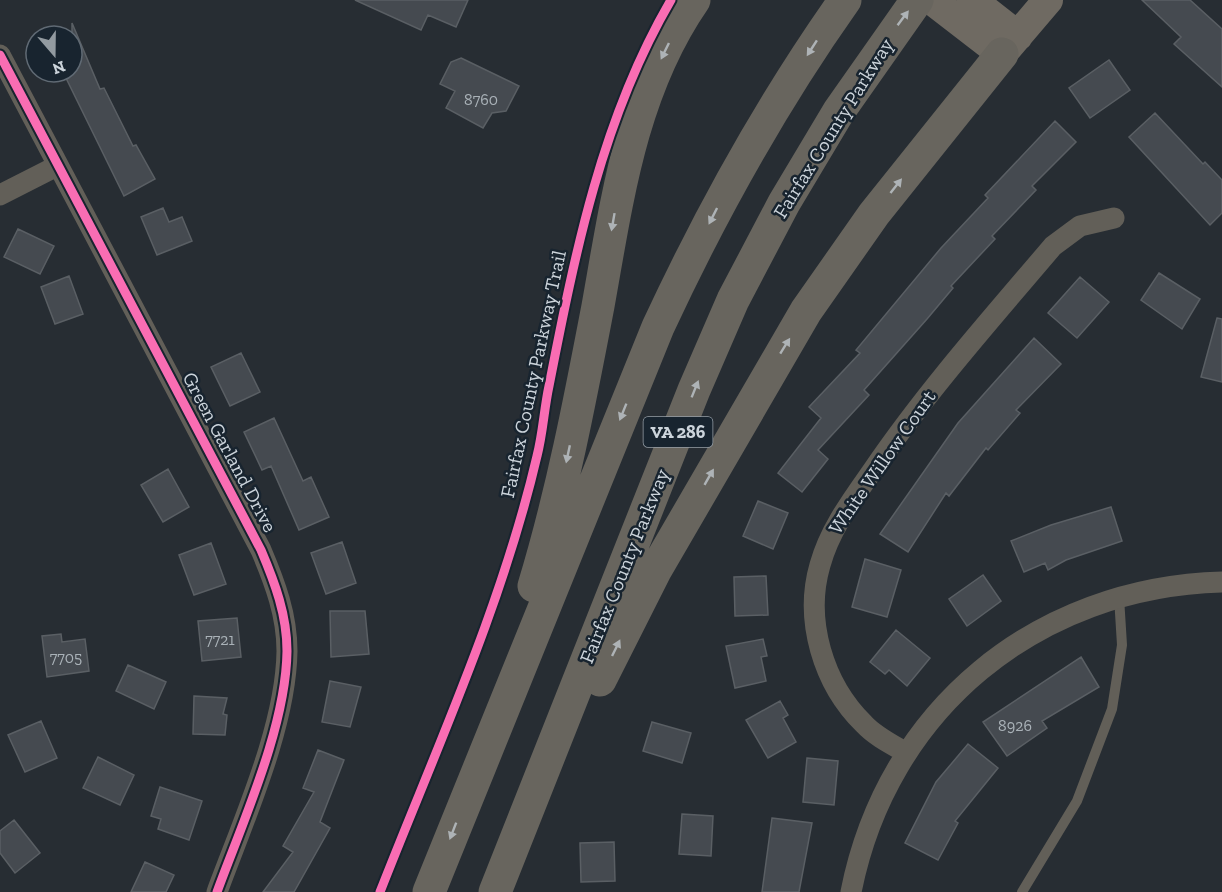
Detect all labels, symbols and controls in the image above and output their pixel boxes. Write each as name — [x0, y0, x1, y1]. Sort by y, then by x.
one-way arrow — [897, 11, 909, 27]
north arrow — [24, 24, 84, 84]
street label: Fairfax County Parkway — [768, 33, 899, 222]
one-way arrow — [807, 40, 818, 56]
one-way arrow — [661, 42, 670, 59]
text: N — [50, 57, 68, 79]
house number: 8760 — [464, 90, 498, 109]
one-way arrow — [890, 178, 902, 194]
one-way arrow — [708, 207, 718, 225]
one-way arrow — [608, 212, 617, 231]
street label: Fairfax County Parkway Trail — [495, 248, 571, 500]
one-way arrow — [779, 338, 790, 354]
street label: Green Garland Drive — [178, 368, 282, 536]
one-way arrow — [690, 379, 700, 397]
street label: White Willow Court — [823, 385, 941, 539]
one-way arrow — [618, 404, 628, 422]
road number: VA 286 — [644, 417, 712, 447]
one-way arrow — [563, 445, 573, 464]
street label: Fairfax County Parkway — [574, 465, 674, 667]
one-way arrow — [703, 469, 714, 485]
house number: 7721 — [205, 630, 235, 649]
one-way arrow — [611, 640, 620, 657]
house number: 7705 — [50, 648, 82, 667]
house number: 8926 — [998, 716, 1032, 735]
one-way arrow — [448, 822, 457, 840]

